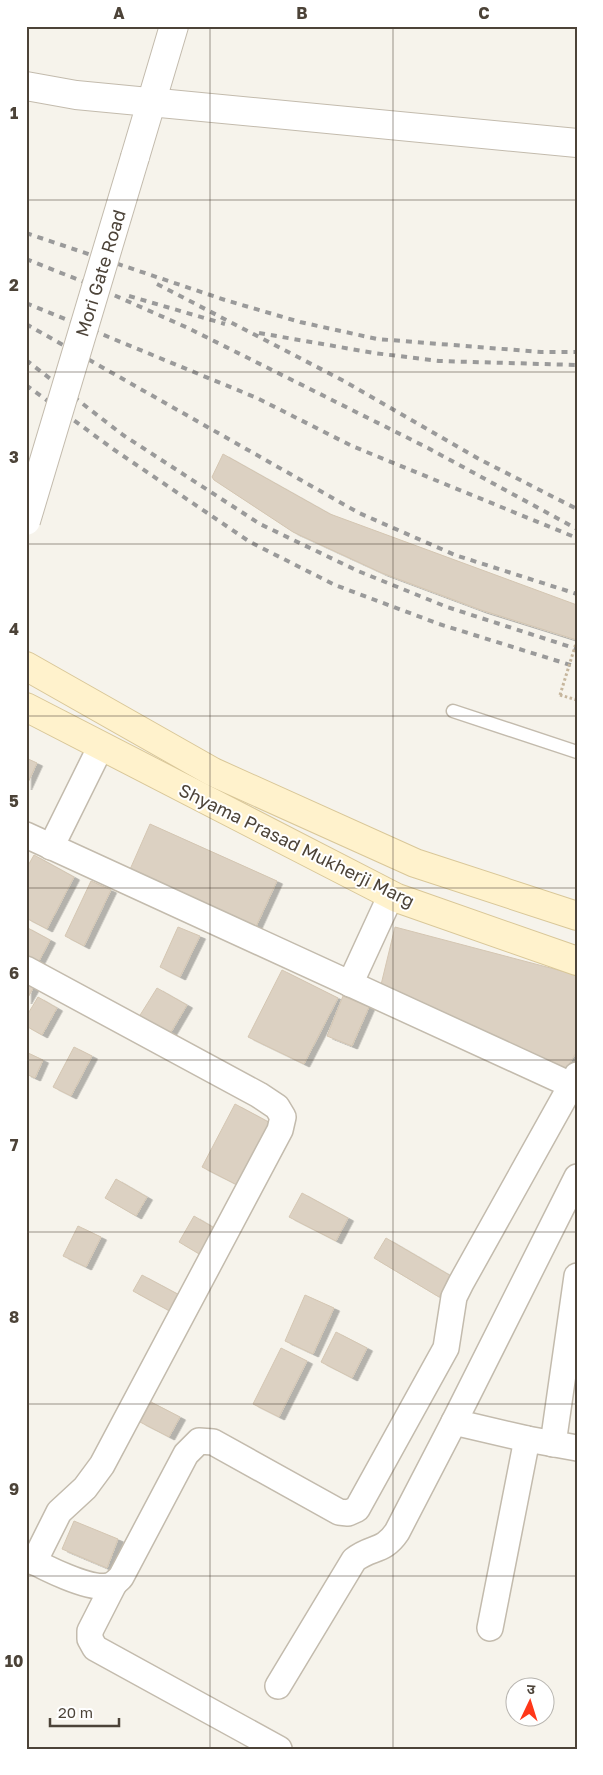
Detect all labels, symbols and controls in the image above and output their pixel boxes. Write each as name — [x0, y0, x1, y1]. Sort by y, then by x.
text: A — [113, 3, 125, 23]
text: B — [296, 3, 308, 23]
text: C — [478, 3, 490, 23]
text: 1 — [10, 103, 18, 123]
street label: Mori Gate Road — [70, 207, 130, 339]
text: 2 — [9, 275, 19, 295]
text: 3 — [9, 447, 19, 467]
text: 4 — [9, 619, 19, 639]
street label: Shyama Prasad Mukherji Marg — [176, 778, 418, 912]
text: 5 — [9, 791, 19, 811]
text: 6 — [9, 963, 19, 983]
text: 7 — [10, 1135, 19, 1155]
text: 8 — [9, 1307, 19, 1327]
text: 9 — [9, 1479, 19, 1499]
text: 10 — [5, 1651, 23, 1671]
north arrow — [506, 1678, 556, 1728]
text: उ — [526, 1680, 536, 1697]
scale bar — [50, 1695, 119, 1727]
text: 20 m — [58, 1703, 93, 1721]

